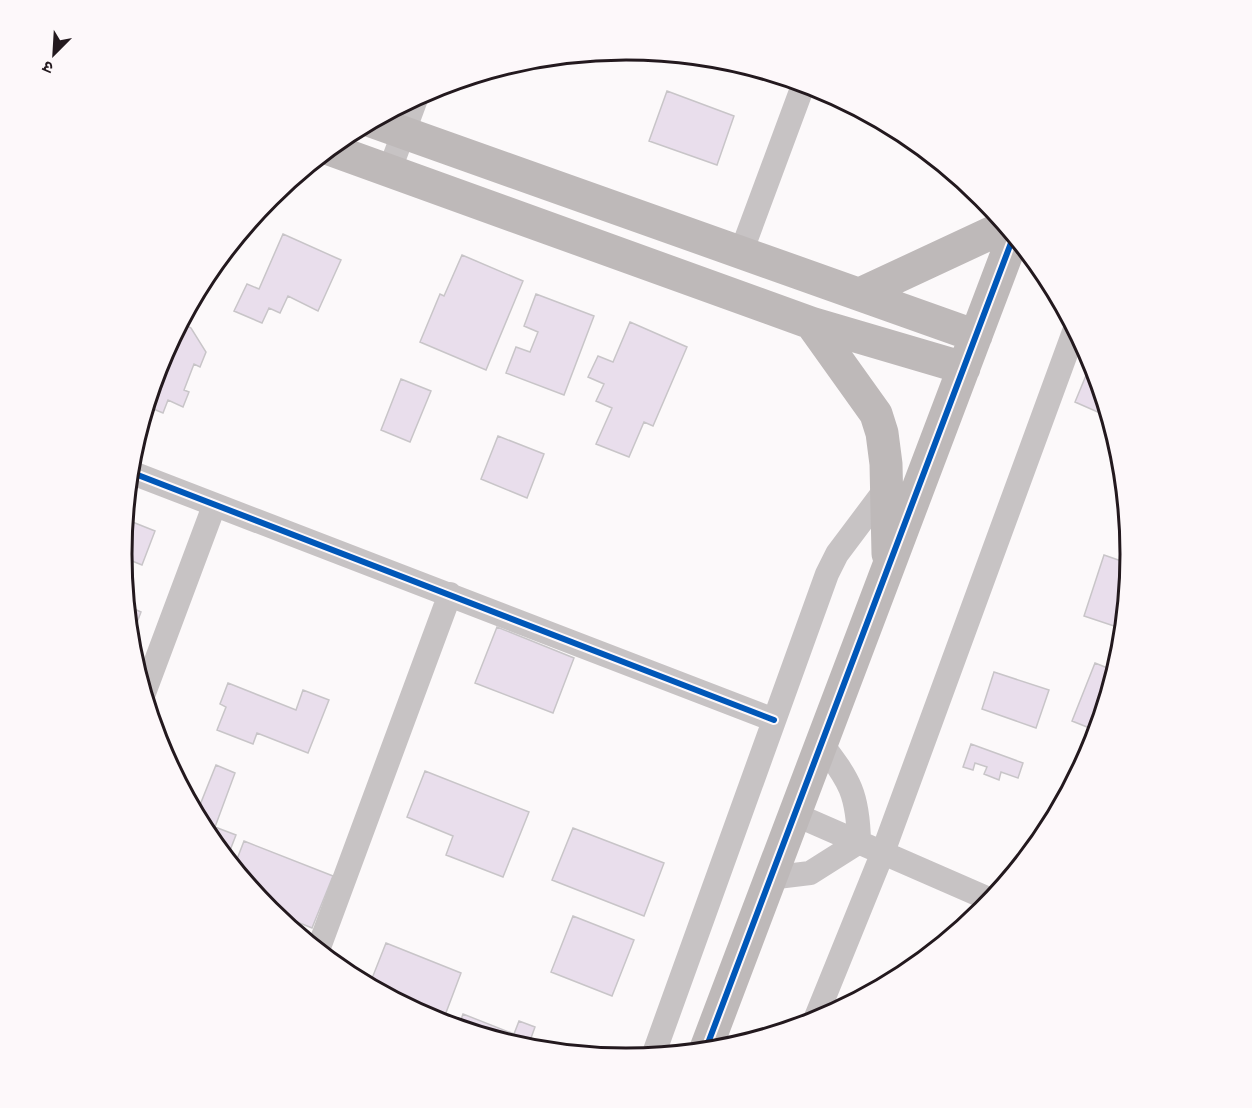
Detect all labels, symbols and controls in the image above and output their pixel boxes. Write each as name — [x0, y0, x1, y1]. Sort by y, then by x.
north arrow — [24, 24, 84, 84]
text: उ — [39, 56, 56, 79]

